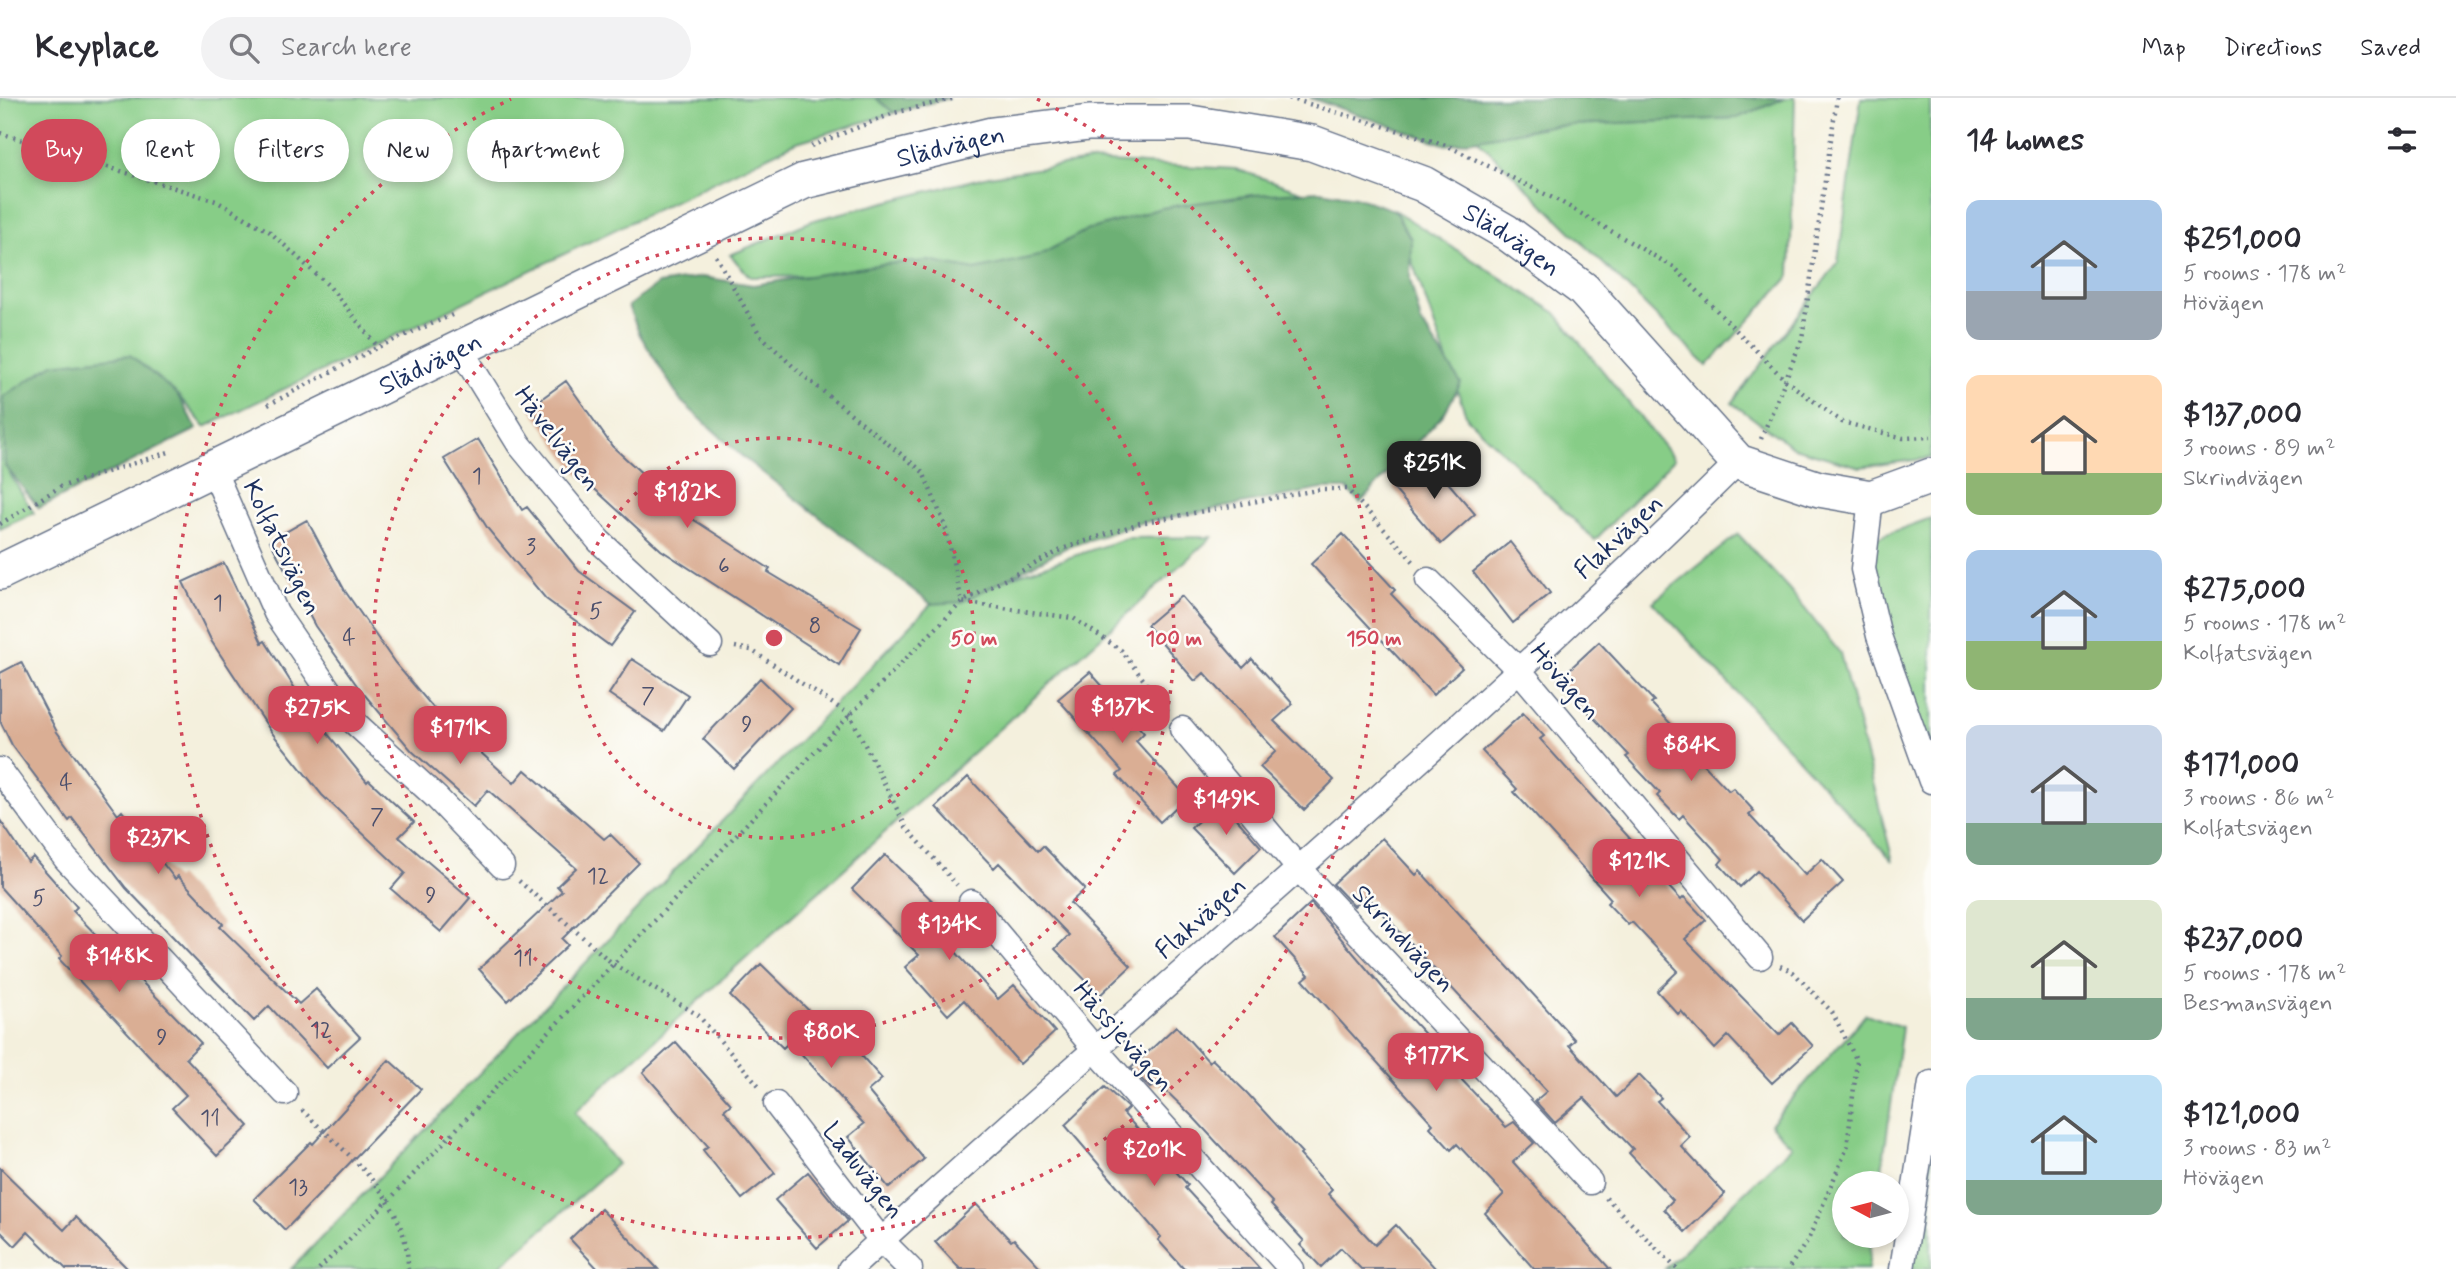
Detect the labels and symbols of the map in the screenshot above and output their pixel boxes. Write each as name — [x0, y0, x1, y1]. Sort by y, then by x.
street label: Slädvägen — [893, 119, 1007, 177]
street label: Slädvägen — [1456, 196, 1567, 286]
street label: Slädvägen — [373, 325, 488, 404]
street label: Hävelvägen — [506, 379, 607, 499]
pin: $251K — [1385, 442, 1483, 501]
house number: 1 — [472, 462, 482, 492]
pin: $182K — [638, 470, 736, 530]
street label: Kolfatsvägen — [234, 474, 329, 621]
street label: Flakvägen — [1567, 487, 1671, 588]
house number: 3 — [526, 533, 536, 563]
house number: 6 — [718, 552, 730, 582]
house number: 1 — [213, 589, 223, 619]
house number: 5 — [589, 597, 603, 627]
house number: 8 — [809, 612, 821, 642]
house number: 4 — [342, 623, 356, 653]
text: 50 m — [951, 625, 998, 653]
text: 100 m — [1146, 625, 1202, 653]
text: 150 m — [1346, 625, 1402, 653]
centre of rings — [762, 626, 786, 650]
street label: Hövägen — [1521, 636, 1608, 728]
house number: 7 — [641, 682, 655, 712]
pin: $275K — [268, 686, 366, 746]
pin: $137K — [1073, 686, 1171, 745]
pin: $171K — [411, 706, 509, 766]
house number: 9 — [741, 710, 753, 740]
pin: $84K — [1650, 724, 1732, 783]
house number: 4 — [59, 768, 73, 798]
pin: $149K — [1177, 778, 1275, 837]
house number: 7 — [370, 803, 384, 833]
pin: $237K — [109, 816, 207, 876]
pin: $121K — [1590, 840, 1688, 899]
house number: 12 — [587, 862, 609, 892]
street label: Flakvägen — [1148, 869, 1254, 968]
street label: Skrindvägen — [1344, 878, 1461, 1001]
house number: 9 — [425, 881, 437, 911]
house number: 5 — [32, 884, 46, 914]
pin: $134K — [900, 902, 998, 962]
pin: $148K — [70, 934, 168, 994]
house number: 11 — [513, 944, 533, 974]
street label: Hässjevägen — [1065, 974, 1180, 1100]
pin: $80K — [790, 1010, 872, 1070]
house number: 12 — [310, 1016, 332, 1046]
house number: 9 — [156, 1023, 168, 1053]
pin: $177K — [1387, 1034, 1485, 1093]
house number: 11 — [200, 1104, 220, 1134]
street label: Laduvägen — [814, 1116, 911, 1227]
pin: $201K — [1105, 1128, 1203, 1188]
north arrow — [1832, 1171, 1909, 1248]
house number: 13 — [288, 1173, 308, 1203]

